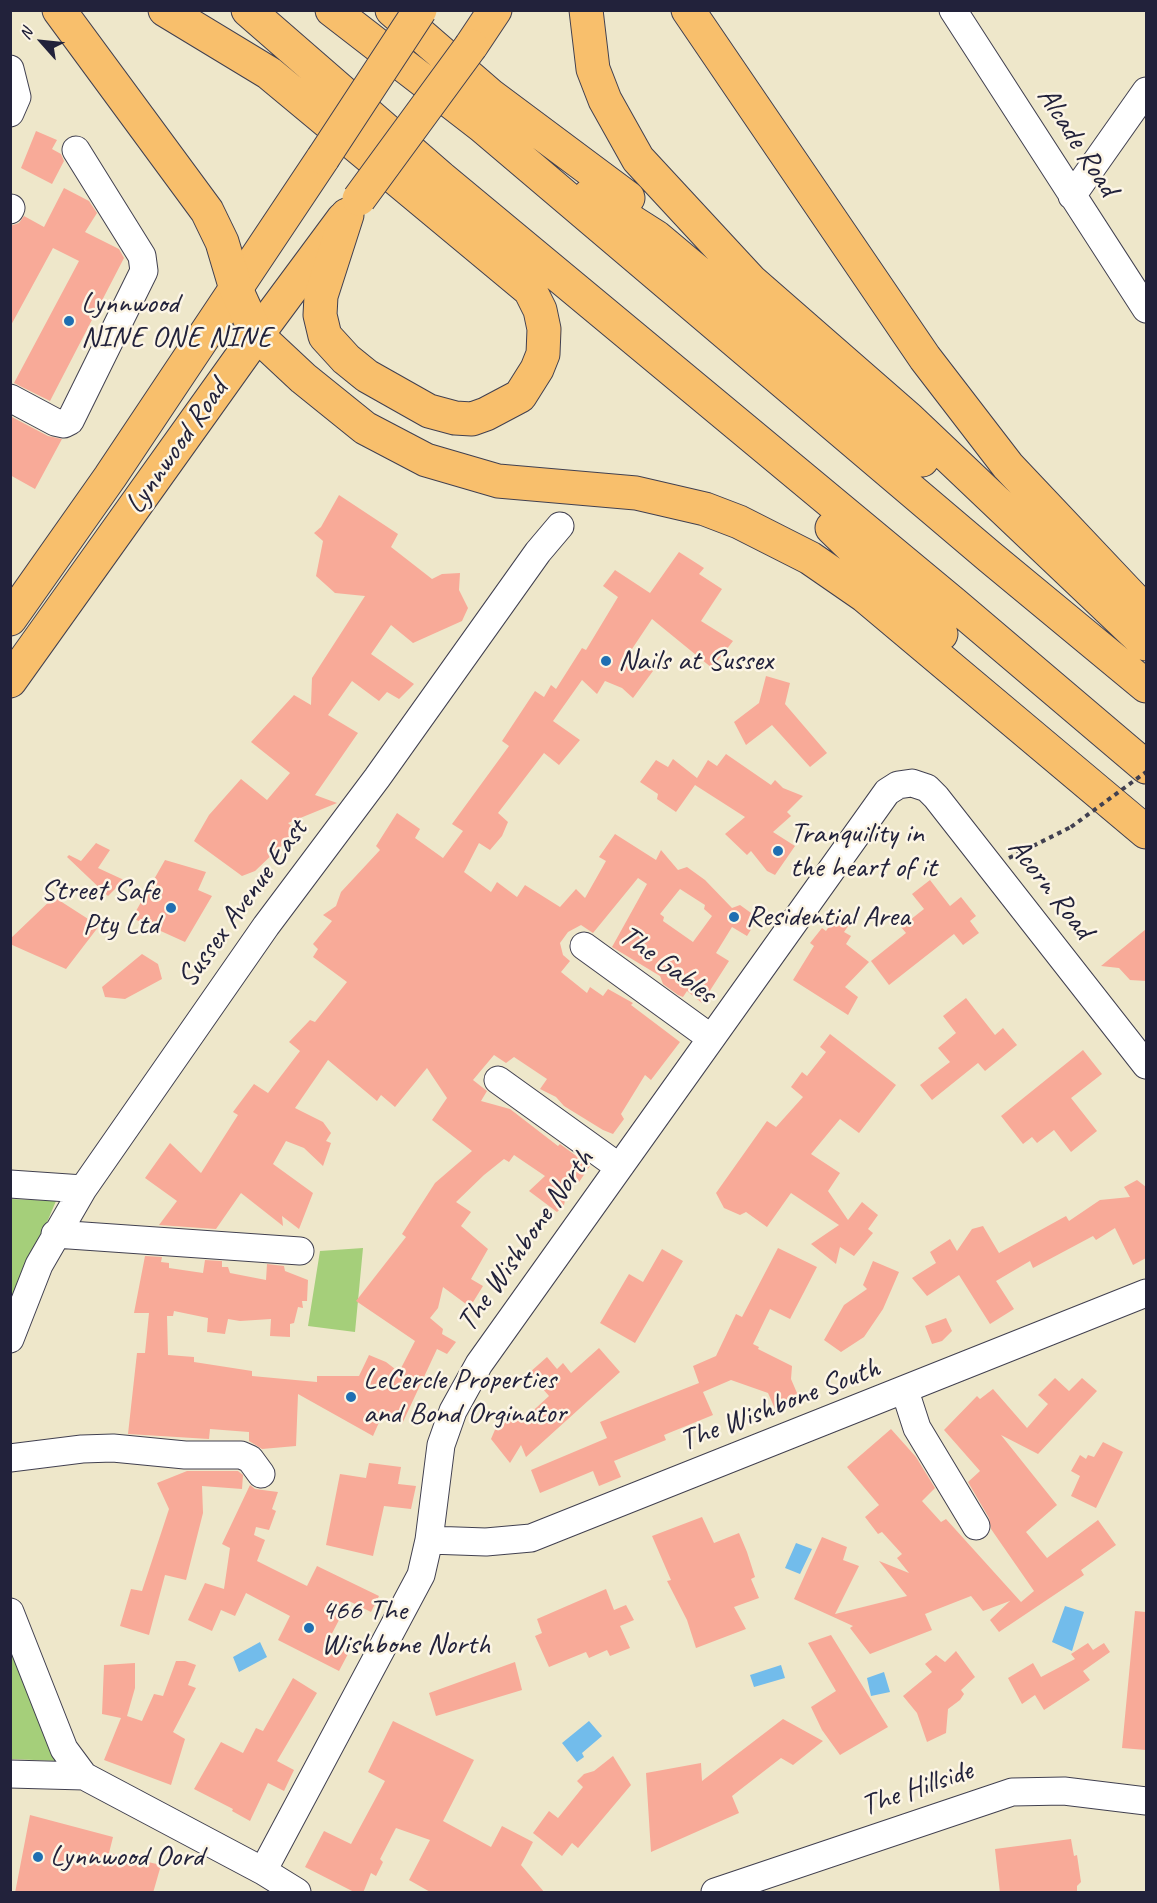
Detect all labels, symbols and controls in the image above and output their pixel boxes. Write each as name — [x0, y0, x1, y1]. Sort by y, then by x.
north arrow — [12, 12, 72, 72]
text: N — [15, 25, 37, 43]
street label: Alcade Road — [1028, 81, 1126, 203]
place label: Lynnwood NINE ONE NINE — [81, 286, 272, 356]
marker: Lynnwood NINE ONE NINE — [62, 314, 76, 328]
street label: Lynnwood Road — [118, 373, 236, 521]
place label: Nails at Sussex — [618, 643, 773, 679]
marker: Nails at Sussex — [599, 654, 613, 668]
street label: Sussex Avenue East — [170, 813, 316, 995]
place label: Tranquility in the heart of it — [790, 816, 936, 886]
street label: Acorn Road — [999, 831, 1101, 947]
marker: Tranquility in the heart of it — [771, 844, 785, 858]
place label: Street Safe Pty Ltd — [41, 873, 159, 944]
place label: Residential Area — [746, 899, 910, 935]
marker: Street Safe Pty Ltd — [164, 901, 178, 915]
marker: Residential Area — [727, 910, 741, 924]
street label: The Gables — [611, 918, 723, 1012]
street label: The Wishbone North — [450, 1143, 602, 1339]
street label: The Wishbone South — [675, 1350, 885, 1460]
place label: LeCercle Properties and Bond Orginator — [363, 1362, 566, 1432]
marker: LeCercle Properties and Bond Orginator — [344, 1390, 358, 1404]
place label: 466 The Wishbone North — [321, 1593, 490, 1664]
marker: 466 The Wishbone North — [302, 1621, 316, 1635]
street label: The Hillside — [856, 1753, 978, 1825]
place label: Lynnwood Oord — [50, 1839, 204, 1875]
marker: Lynnwood Oord — [31, 1850, 45, 1864]

